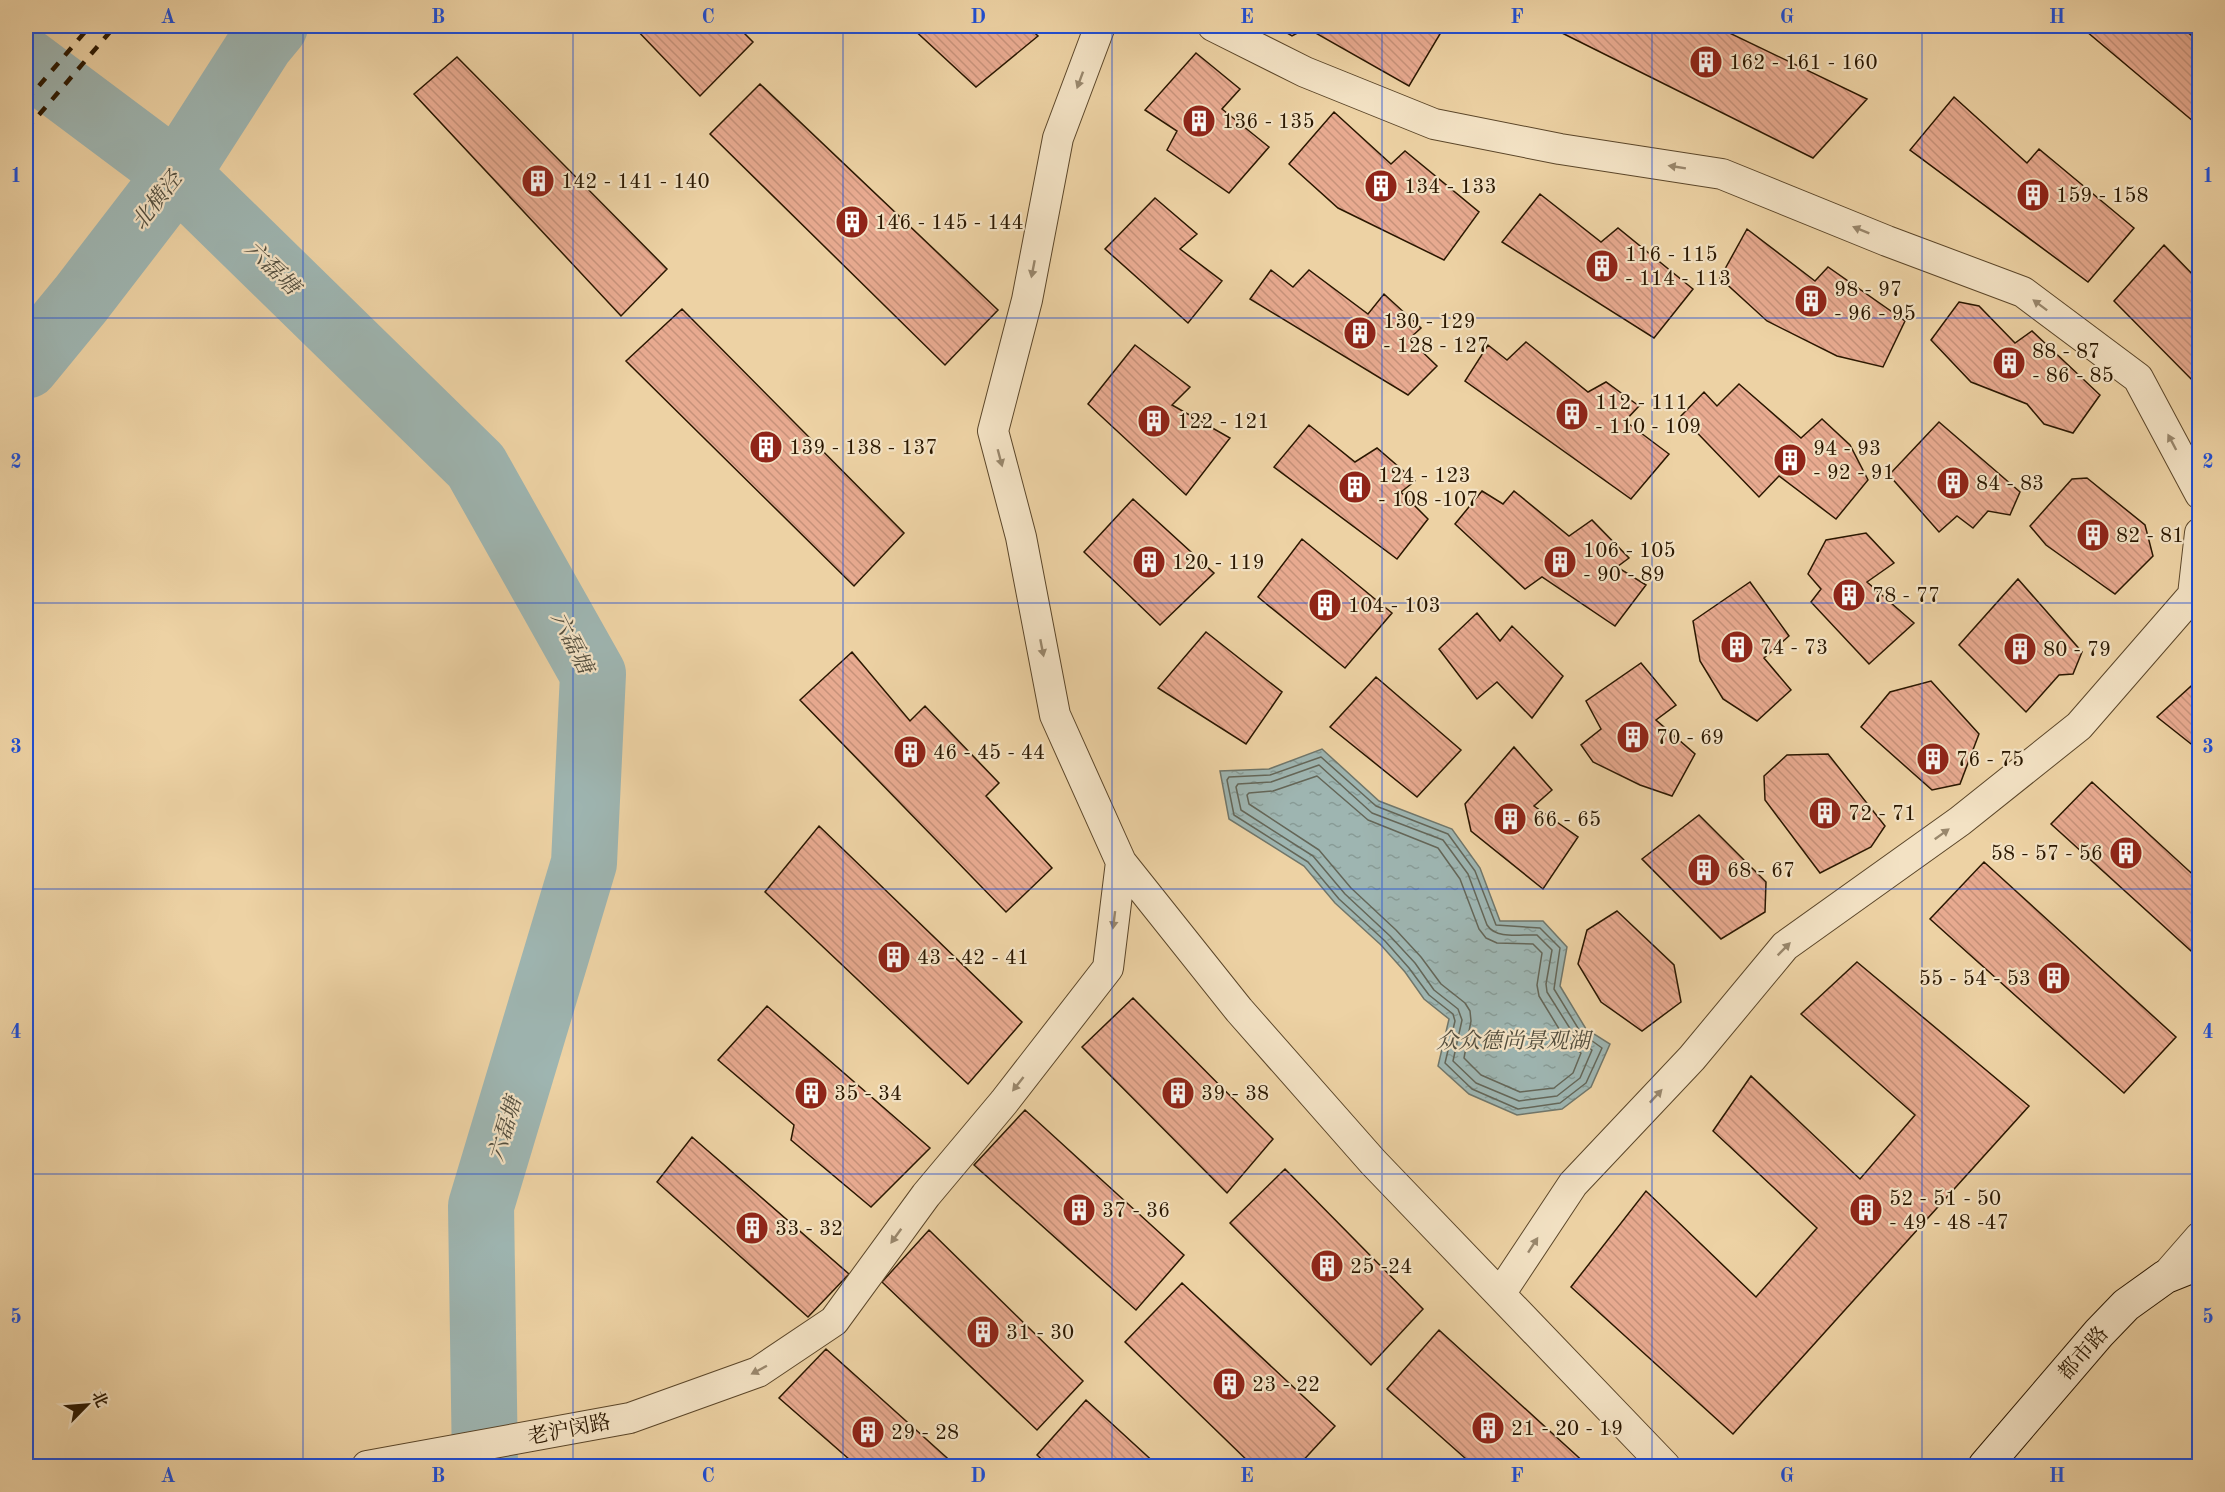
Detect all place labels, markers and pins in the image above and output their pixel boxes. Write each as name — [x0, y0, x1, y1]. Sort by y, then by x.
building icon: 162 - 161 - 160 — [1688, 44, 1724, 80]
place label: 162 - 161 - 160 — [1729, 53, 1878, 74]
building icon: 136 - 135 — [1181, 103, 1217, 139]
place label: 136 - 135 — [1222, 112, 1315, 133]
building icon: 142 - 141 - 140 — [520, 163, 556, 199]
building icon: 134 - 133 — [1363, 168, 1399, 204]
place label: 142 - 141 - 140 — [561, 172, 710, 193]
place label: 134 - 133 — [1404, 177, 1497, 198]
building icon: 159 - 158 — [2015, 177, 2051, 213]
place label: 159 - 158 — [2056, 186, 2149, 207]
building icon: 146 - 145 - 144 — [834, 204, 870, 240]
place label: 146 - 145 - 144 — [875, 213, 1024, 234]
place label: 116 - 115 - 114 - 113 — [1625, 245, 1731, 290]
building icon: 116 - 115 - 114 - 113 — [1584, 248, 1620, 284]
place label: 98 - 97 - 96 - 95 — [1834, 280, 1916, 325]
building icon: 98 - 97 - 96 - 95 — [1793, 283, 1829, 319]
place label: 130 - 129 - 128 - 127 — [1383, 312, 1489, 357]
building icon: 130 - 129 - 128 - 127 — [1342, 315, 1378, 351]
place label: 88 - 87 - 86 - 85 — [2032, 342, 2114, 387]
building icon: 88 - 87 - 86 - 85 — [1991, 345, 2027, 381]
place label: 112 - 111 - 110 - 109 — [1595, 393, 1701, 438]
building icon: 112 - 111 - 110 - 109 — [1554, 396, 1590, 432]
building icon: 122 - 121 — [1136, 403, 1172, 439]
place label: 122 - 121 — [1177, 412, 1270, 433]
building icon: 139 - 138 - 137 — [748, 429, 784, 465]
place label: 139 - 138 - 137 — [789, 438, 938, 459]
place label: 94 - 93 - 92 - 91 — [1813, 439, 1895, 484]
building icon: 94 - 93 - 92 - 91 — [1772, 442, 1808, 478]
building icon: 84 - 83 — [1935, 465, 1971, 501]
place label: 124 - 123 - 108 -107 — [1378, 466, 1478, 511]
building icon: 124 - 123 - 108 -107 — [1337, 469, 1373, 505]
place label: 84 - 83 — [1976, 474, 2044, 495]
building icon: 82 - 81 — [2075, 517, 2111, 553]
place label: 82 - 81 — [2116, 526, 2184, 547]
place label: 106 - 105 - 90 - 89 — [1583, 541, 1676, 586]
building icon: 120 - 119 — [1131, 544, 1167, 580]
building icon: 106 - 105 - 90 - 89 — [1542, 544, 1578, 580]
place label: 120 - 119 — [1172, 553, 1265, 574]
building icon: 78 - 77 — [1831, 577, 1867, 613]
place label: 78 - 77 — [1872, 586, 1940, 607]
building icon: 104 - 103 — [1307, 587, 1343, 623]
place label: 104 - 103 — [1348, 596, 1441, 617]
building icon: 74 - 73 — [1719, 629, 1755, 665]
building icon: 80 - 79 — [2002, 631, 2038, 667]
place label: 74 - 73 — [1760, 638, 1828, 659]
place label: 80 - 79 — [2043, 640, 2111, 661]
building icon: 70 - 69 — [1615, 719, 1651, 755]
place label: 70 - 69 — [1656, 728, 1724, 749]
building icon: 46 - 45 - 44 — [892, 734, 928, 770]
building icon: 76 - 75 — [1915, 741, 1951, 777]
place label: 46 - 45 - 44 — [933, 743, 1045, 764]
place label: 76 - 75 — [1956, 750, 2024, 771]
building icon: 72 - 71 — [1807, 795, 1843, 831]
building icon: 66 - 65 — [1492, 801, 1528, 837]
place label: 72 - 71 — [1848, 804, 1916, 825]
place label: 66 - 65 — [1533, 810, 1601, 831]
building icon: 58 - 57 - 56 — [2108, 835, 2144, 871]
place label: 58 - 57 - 56 — [1991, 844, 2103, 865]
building icon: 68 - 67 — [1686, 852, 1722, 888]
place label: 68 - 67 — [1727, 861, 1795, 882]
building icon: 43 - 42 - 41 — [876, 939, 912, 975]
place label: 43 - 42 - 41 — [917, 948, 1029, 969]
building icon: 55 - 54 - 53 — [2036, 960, 2072, 996]
place label: 55 - 54 - 53 — [1919, 969, 2031, 990]
building icon: 35 - 34 — [793, 1075, 829, 1111]
building icon: 39 - 38 — [1160, 1075, 1196, 1111]
place label: 35 - 34 — [834, 1084, 902, 1105]
place label: 39 - 38 — [1201, 1084, 1269, 1105]
place label: 52 - 51 - 50 - 49 - 48 -47 — [1889, 1189, 2009, 1234]
building icon: 37 - 36 — [1061, 1192, 1097, 1228]
building icon: 52 - 51 - 50 - 49 - 48 -47 — [1848, 1192, 1884, 1228]
place label: 37 - 36 — [1102, 1201, 1170, 1222]
building icon: 33 - 32 — [734, 1210, 770, 1246]
place label: 33 - 32 — [775, 1219, 843, 1240]
building icon: 25 -24 — [1309, 1248, 1345, 1284]
place label: 25 -24 — [1350, 1257, 1412, 1278]
building icon: 31 - 30 — [965, 1314, 1001, 1350]
place label: 31 - 30 — [1006, 1323, 1074, 1344]
building icon: 23 - 22 — [1211, 1366, 1247, 1402]
place label: 23 - 22 — [1252, 1375, 1320, 1396]
building icon: 21 - 20 - 19 — [1470, 1410, 1506, 1446]
building icon: 29 - 28 — [850, 1414, 886, 1450]
place label: 21 - 20 - 19 — [1511, 1419, 1623, 1440]
place label: 29 - 28 — [891, 1423, 959, 1444]

